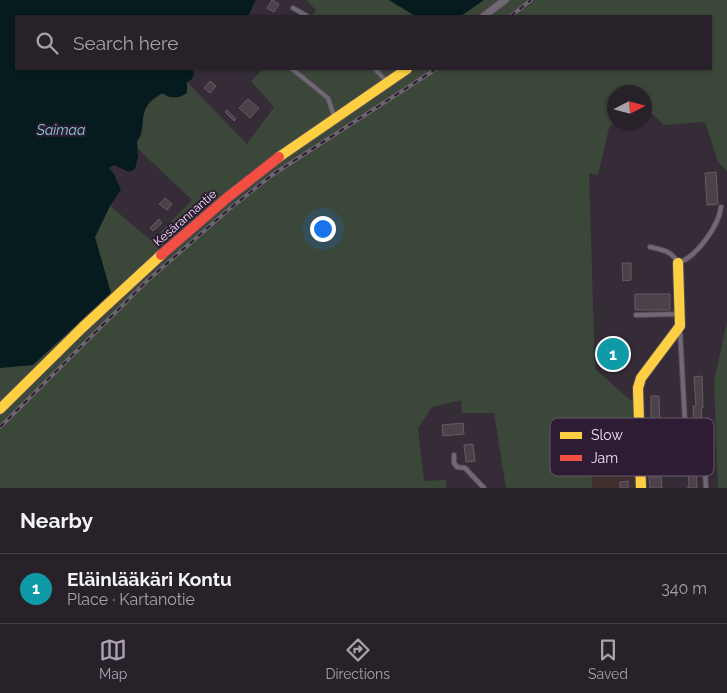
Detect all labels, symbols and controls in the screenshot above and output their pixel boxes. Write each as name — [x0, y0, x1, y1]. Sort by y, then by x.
search box — [15, 15, 712, 70]
icon: search — [33, 29, 61, 57]
text: Search here — [73, 32, 179, 54]
north arrow — [607, 85, 652, 130]
water label: Saimaa — [36, 122, 85, 138]
street label: Kesärannantie — [151, 187, 219, 249]
your location — [310, 216, 336, 242]
pin: 1 — [597, 335, 629, 373]
legend — [550, 418, 714, 476]
text: Slow — [591, 427, 623, 443]
text: Jam — [591, 450, 618, 466]
text: Nearby — [20, 508, 93, 533]
text: Eläinlääkäri Kontu — [67, 568, 232, 590]
text: 1 — [32, 579, 40, 598]
text: 340 m — [661, 579, 707, 598]
text: Place · Kartanotie — [67, 590, 195, 609]
tab: Map — [99, 636, 127, 682]
tab: Directions — [325, 636, 390, 682]
tab: Saved — [588, 636, 628, 682]

